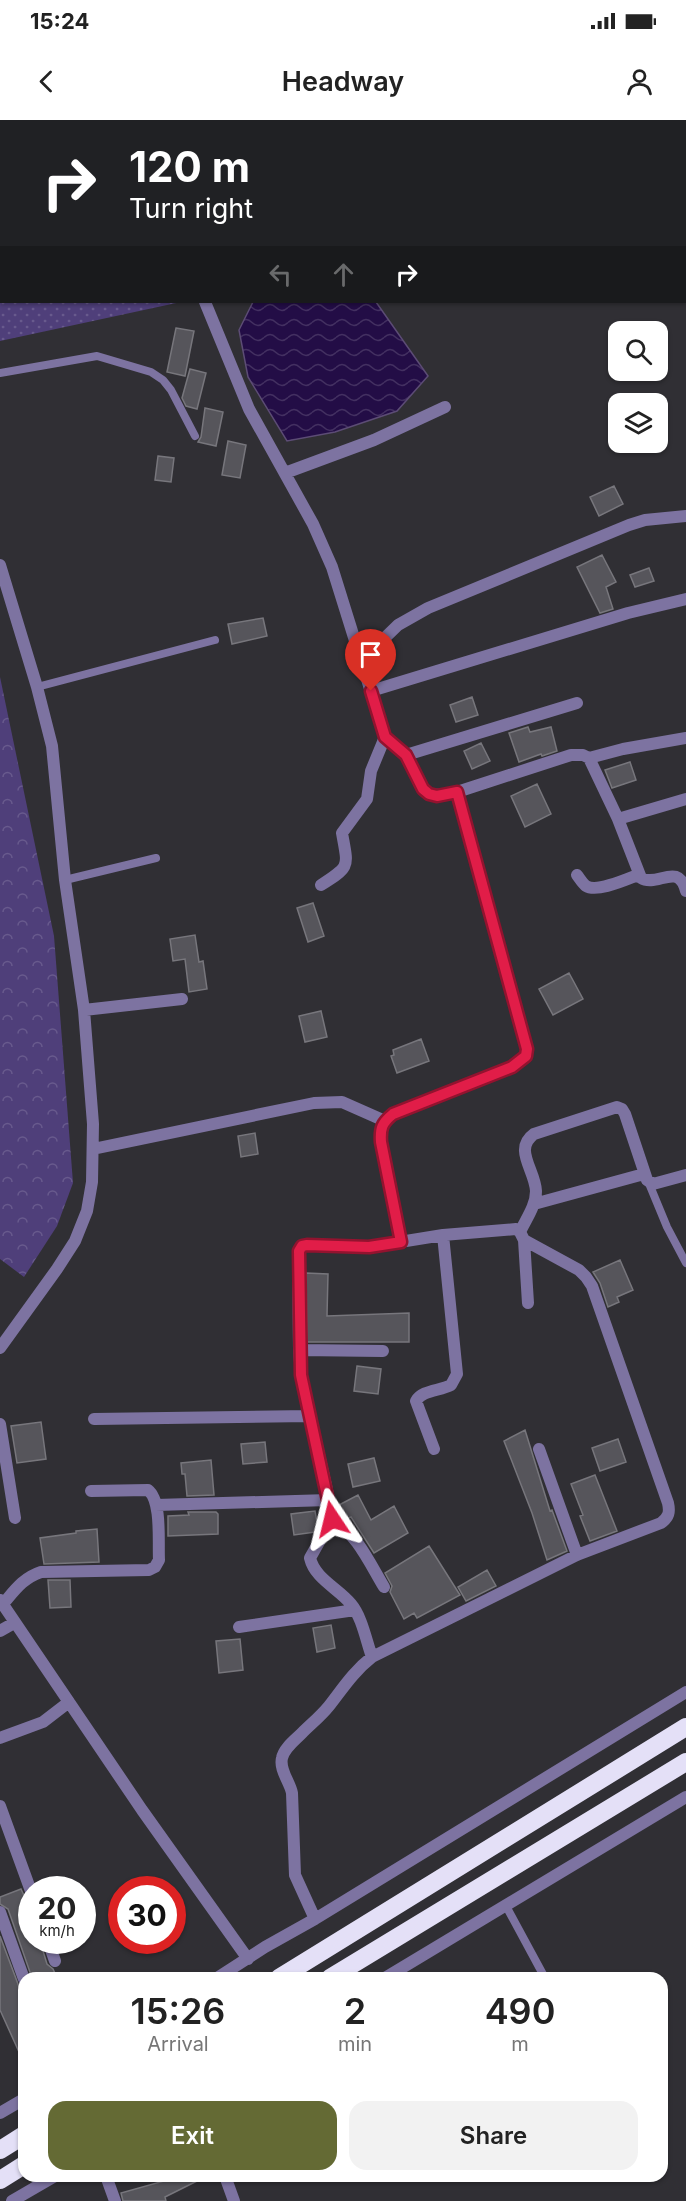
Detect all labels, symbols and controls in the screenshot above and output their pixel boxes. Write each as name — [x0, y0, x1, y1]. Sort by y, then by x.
text: 15:24 — [30, 8, 89, 34]
icon: back — [30, 65, 63, 98]
text: Headway — [282, 65, 404, 98]
icon: person — [623, 65, 656, 98]
text: 120 m — [129, 141, 250, 192]
icon: right — [30, 144, 108, 222]
text: Turn right — [129, 192, 253, 225]
icon: left — [264, 258, 297, 291]
icon: ahead — [327, 258, 360, 291]
icon: right — [390, 258, 423, 291]
map controls — [608, 321, 668, 453]
button: search — [608, 321, 668, 381]
button: layers — [608, 393, 668, 453]
pin — [345, 629, 396, 691]
icon: arrive — [354, 638, 387, 671]
position arrow — [300, 1487, 364, 1551]
speed limit sign: 30 — [108, 1876, 186, 1954]
text: 20 — [37, 1890, 77, 1926]
text: km/h — [39, 1921, 75, 1940]
text: 15:26 — [131, 1989, 225, 2033]
text: 2 — [344, 1989, 366, 2033]
text: 490 — [485, 1989, 555, 2033]
text: Arrival — [147, 2032, 209, 2056]
text: min — [338, 2032, 372, 2056]
text: m — [511, 2032, 529, 2056]
button: Exit — [48, 2101, 337, 2170]
button: Share — [349, 2101, 638, 2170]

